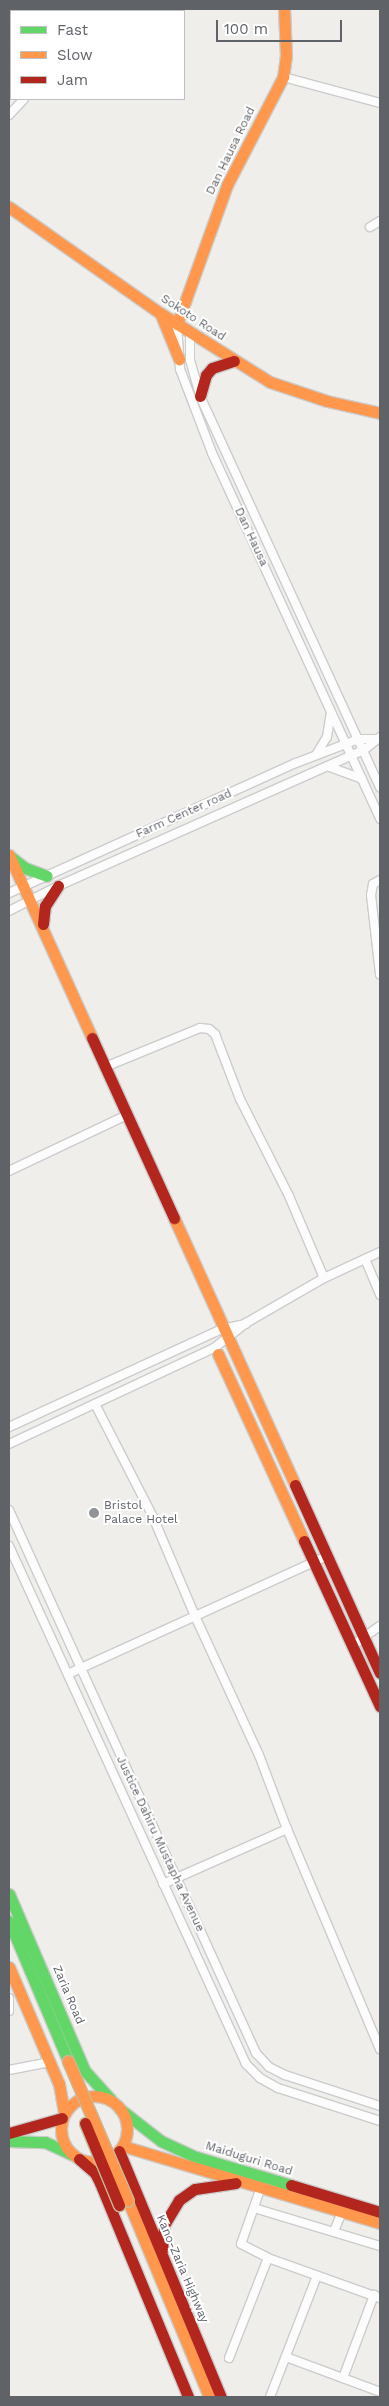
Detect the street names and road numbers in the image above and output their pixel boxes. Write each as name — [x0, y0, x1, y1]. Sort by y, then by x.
street label: Dan Hausa Road — [203, 105, 259, 197]
street label: Sokoto Road — [158, 292, 228, 344]
street label: Dan Hausa — [231, 505, 271, 569]
street label: Farm Center road — [134, 786, 234, 842]
street label: Justice Dahiru Mustapha Avenue — [113, 1754, 207, 1934]
street label: Zaria Road — [49, 1963, 87, 2027]
street label: Maiduguri Road — [204, 2139, 294, 2179]
street label: Kano-Zaria Highway — [153, 2213, 211, 2325]

